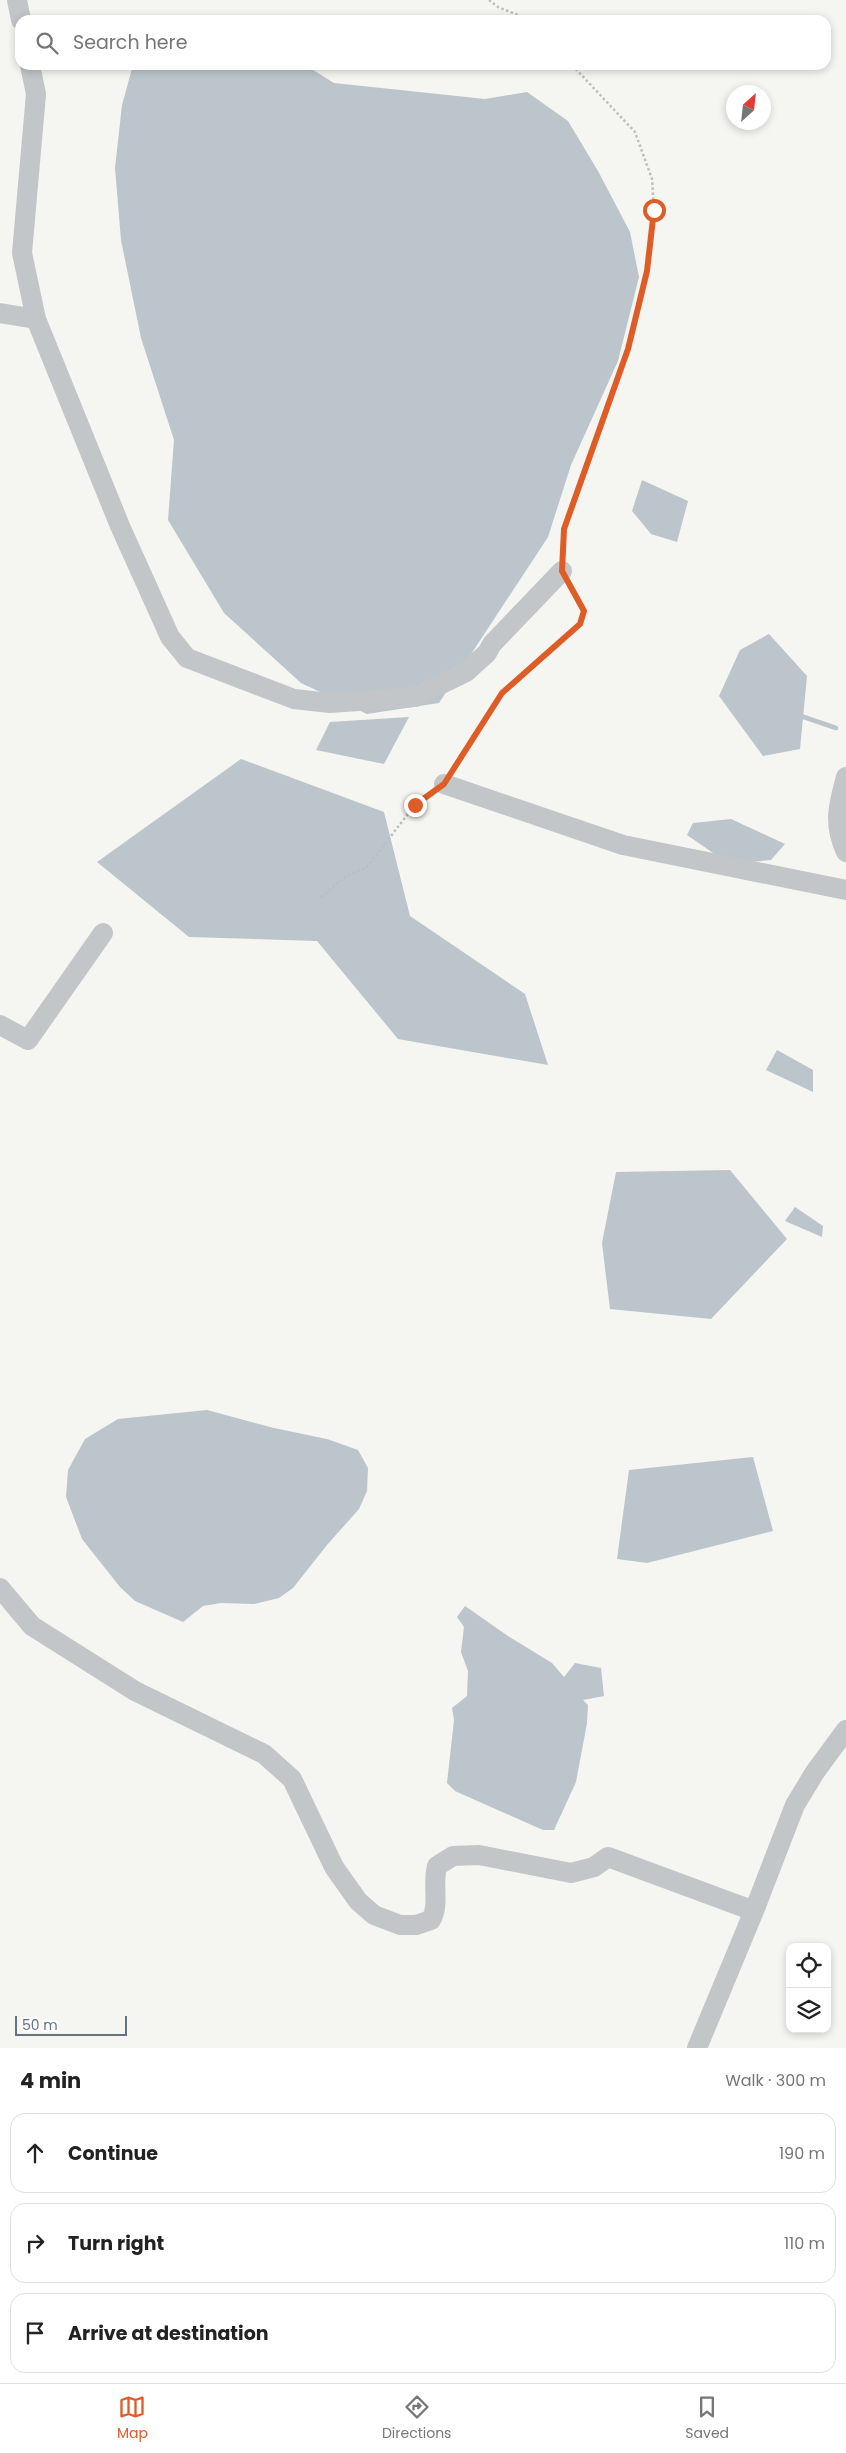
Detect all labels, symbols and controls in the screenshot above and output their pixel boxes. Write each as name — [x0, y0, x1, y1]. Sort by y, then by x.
search box — [15, 15, 831, 70]
icon: search — [33, 29, 61, 57]
text: Search here — [73, 29, 187, 56]
north arrow — [726, 85, 771, 130]
route start — [643, 199, 666, 222]
route end — [404, 794, 427, 817]
map controls — [786, 1943, 831, 2033]
button: locate — [786, 1943, 831, 1988]
button: layers — [786, 1988, 831, 2033]
scale bar — [15, 2013, 128, 2036]
text: 50 m — [22, 2015, 58, 2035]
text: 4 min — [20, 2066, 81, 2095]
text: Walk · 300 m — [725, 2069, 826, 2092]
icon: ahead — [21, 2139, 49, 2167]
text: Continue — [68, 2140, 158, 2167]
text: 190 m — [779, 2142, 825, 2165]
icon: right — [21, 2229, 49, 2257]
text: Turn right — [68, 2230, 164, 2257]
text: 110 m — [784, 2232, 825, 2255]
icon: arrive — [21, 2319, 49, 2347]
text: Arrive at destination — [68, 2320, 269, 2347]
tab: Map — [117, 2393, 148, 2444]
tab: Directions — [382, 2393, 451, 2444]
tab: Saved — [685, 2393, 729, 2444]

